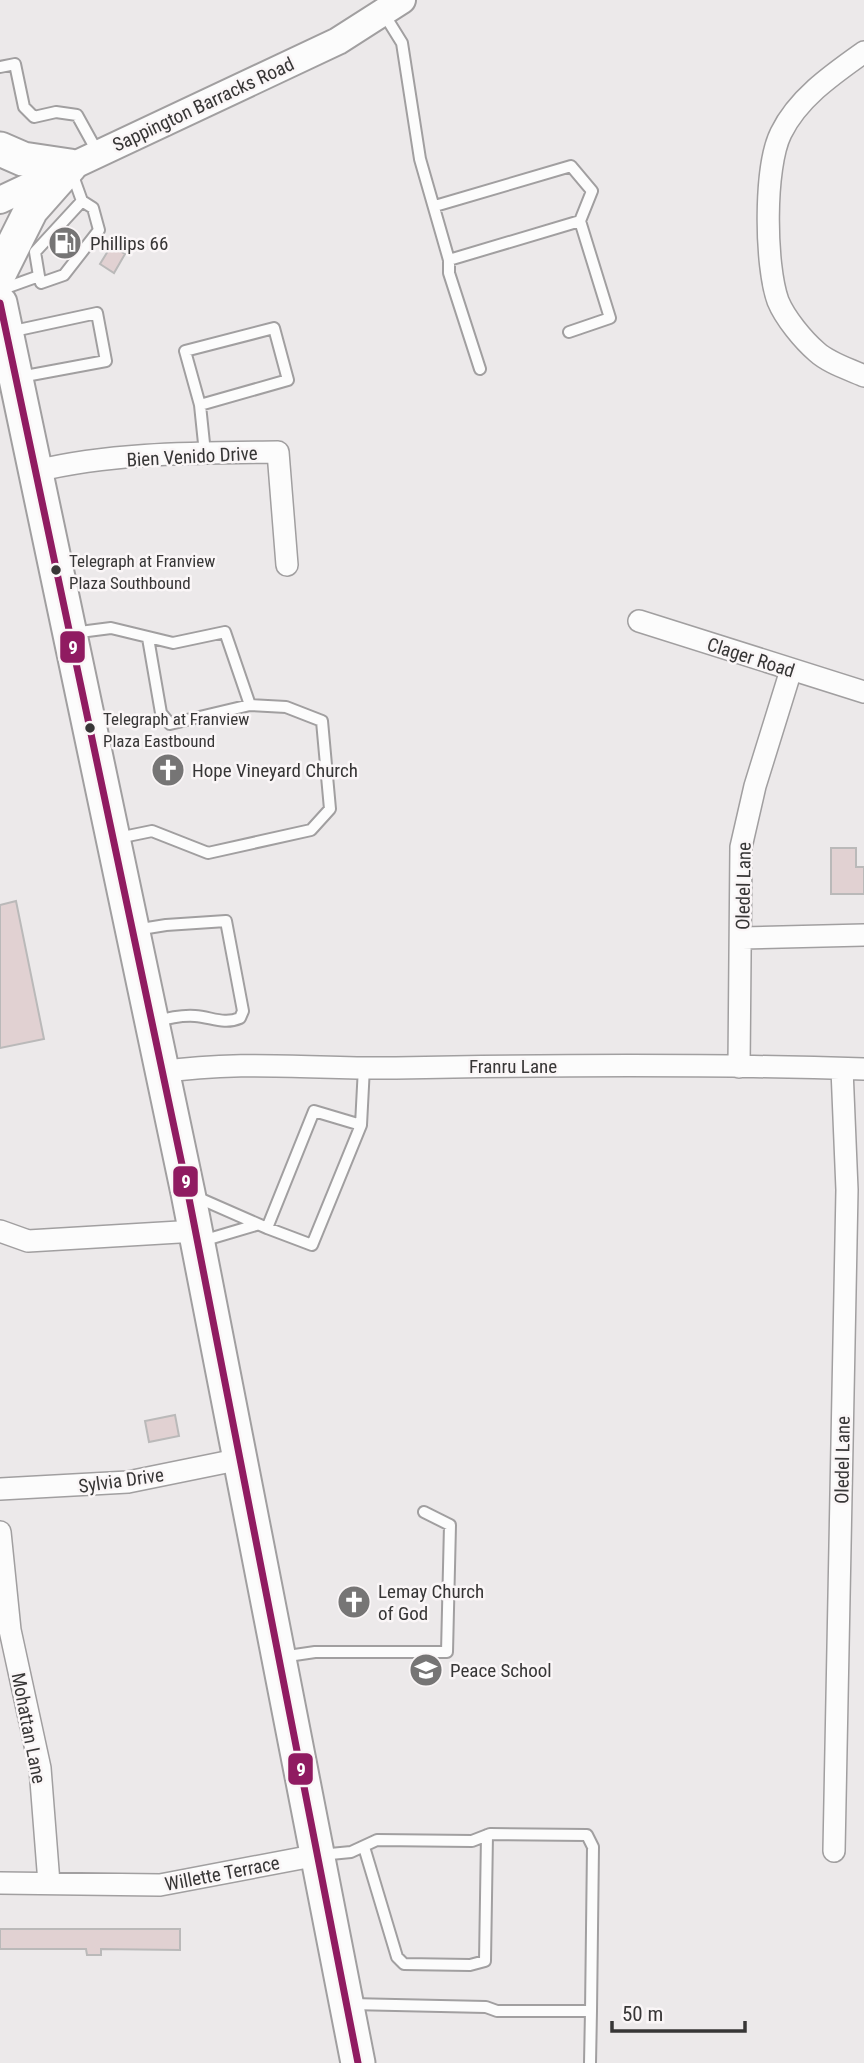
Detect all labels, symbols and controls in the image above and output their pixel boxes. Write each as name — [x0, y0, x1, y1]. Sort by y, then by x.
street label: Sappington Barracks Road — [109, 52, 298, 157]
fuel station icon: Phillips 66 — [46, 224, 84, 262]
place label: Phillips 66 — [90, 232, 168, 255]
street label: Bien Venido Drive — [126, 442, 258, 471]
place label: Telegraph at Franview Plaza Southbound — [69, 551, 215, 593]
marker: Telegraph at Franview Plaza Southbound — [49, 563, 63, 577]
line badge: 9 — [59, 630, 86, 664]
street label: Clager Road — [704, 633, 798, 682]
text: 9 — [68, 636, 78, 659]
place label: Telegraph at Franview Plaza Eastbound — [103, 709, 249, 751]
marker: Telegraph at Franview Plaza Eastbound — [83, 721, 97, 735]
church icon: Hope Vineyard Church — [149, 751, 187, 789]
place label: Hope Vineyard Church — [192, 759, 358, 782]
street label: Oledel Lane — [731, 842, 756, 930]
street label: Franru Lane — [469, 1055, 557, 1078]
line badge: 9 — [172, 1165, 199, 1198]
text: 9 — [181, 1170, 191, 1193]
street label: Oledel Lane — [830, 1416, 855, 1504]
street label: Sylvia Drive — [77, 1463, 165, 1498]
place label: Lemay Church of God — [378, 1580, 484, 1625]
church icon: Lemay Church of God — [335, 1583, 373, 1621]
school or university icon: Peace School — [407, 1651, 445, 1689]
place label: Peace School — [450, 1659, 552, 1682]
street label: Mohattan Lane — [7, 1671, 51, 1786]
line badge: 9 — [287, 1752, 314, 1786]
text: 9 — [296, 1758, 306, 1781]
street label: Willette Terrace — [163, 1851, 282, 1896]
scale bar — [612, 1990, 745, 2034]
text: 50 m — [622, 2002, 663, 2026]

